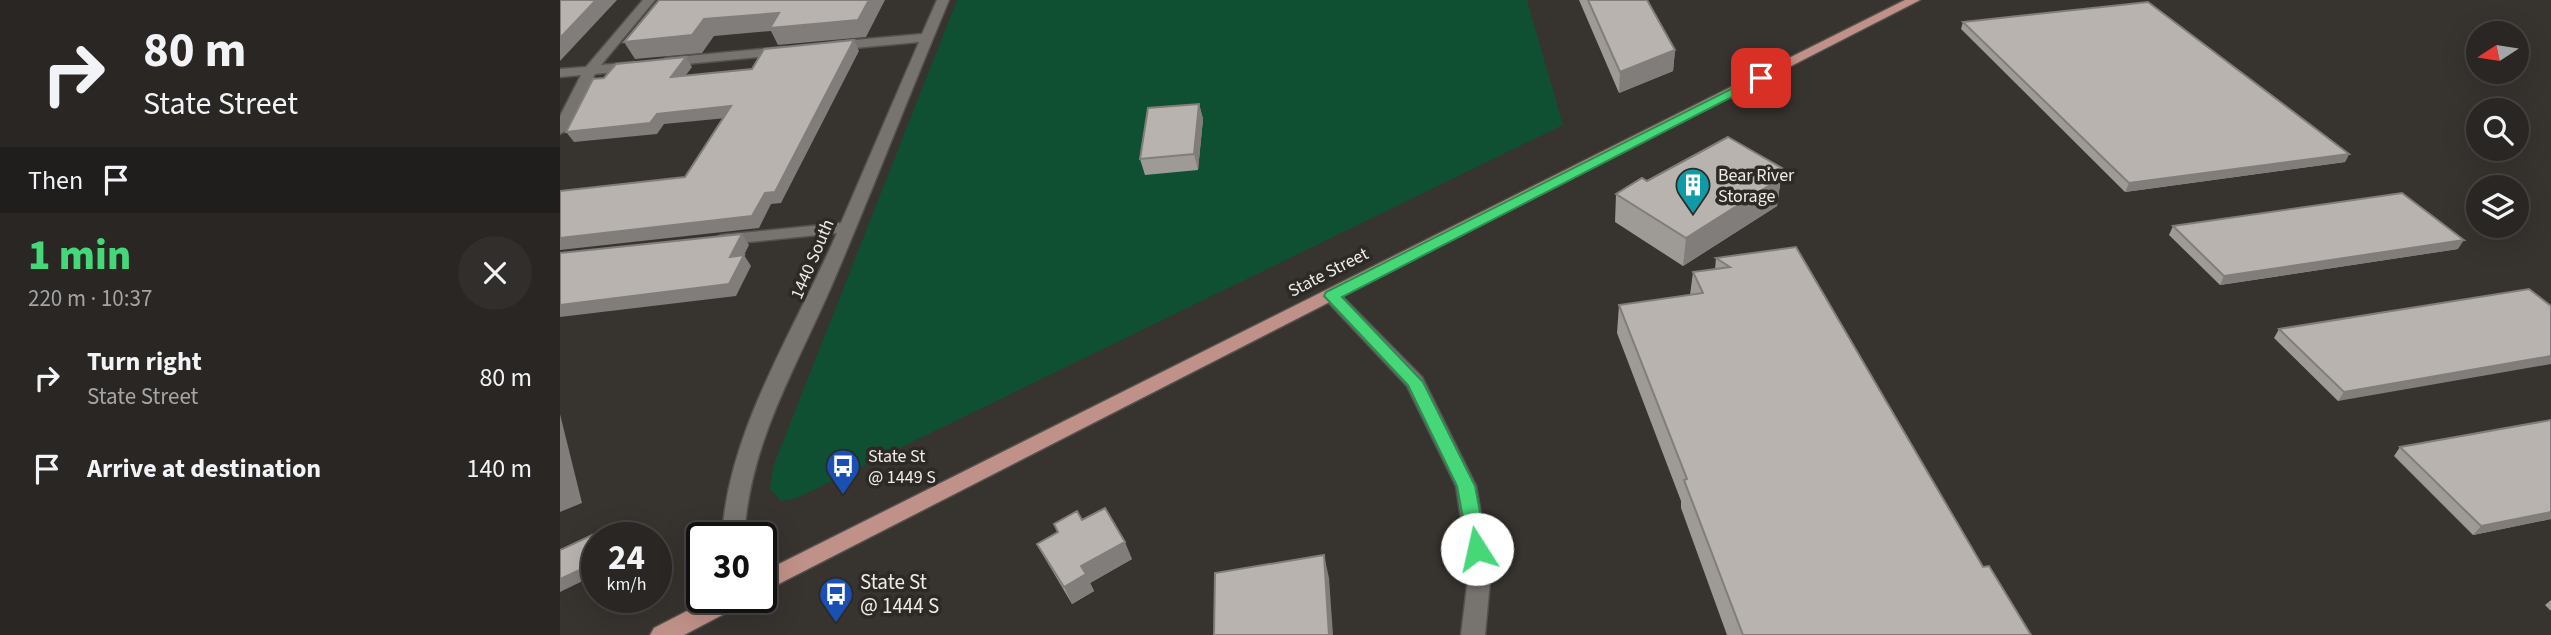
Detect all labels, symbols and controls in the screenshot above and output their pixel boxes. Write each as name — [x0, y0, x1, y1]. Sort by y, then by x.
text: 80 m — [143, 16, 247, 86]
north arrow — [2466, 21, 2529, 84]
map controls — [2466, 21, 2529, 238]
icon: right — [28, 28, 119, 119]
pin — [1731, 48, 1791, 108]
icon: arrive — [1742, 59, 1780, 97]
text: State Street — [143, 81, 298, 127]
button: search — [2466, 98, 2529, 161]
icon: arrive — [97, 161, 135, 199]
text: Then — [28, 162, 83, 199]
place label: Bear River Storage — [1718, 163, 1795, 209]
building icon: Bear River Storage — [1674, 166, 1712, 215]
button: layers — [2466, 175, 2529, 238]
street label: 1440 South — [784, 215, 840, 303]
text: 1 min — [28, 226, 131, 286]
button: close — [458, 236, 532, 310]
street label: State Street — [1284, 242, 1373, 303]
text: 220 m · 10:37 — [28, 282, 152, 315]
text: Turn right — [87, 343, 202, 380]
icon: right — [28, 359, 66, 397]
text: 80 m — [479, 359, 532, 396]
text: State Street — [87, 380, 198, 413]
place label: State St @ 1449 S — [868, 444, 936, 490]
bus stop icon: State St @ 1449 S — [824, 447, 862, 496]
icon: arrive — [28, 450, 66, 488]
text: Arrive at destination — [87, 450, 321, 487]
text: 140 m — [466, 450, 532, 487]
position arrow — [1440, 512, 1514, 586]
speed limit sign: 30 — [686, 522, 777, 613]
text: 24 — [608, 533, 645, 583]
place label: State St @ 1444 S — [860, 567, 939, 621]
text: km/h — [607, 572, 646, 597]
bus stop icon: State St @ 1444 S — [817, 575, 855, 624]

